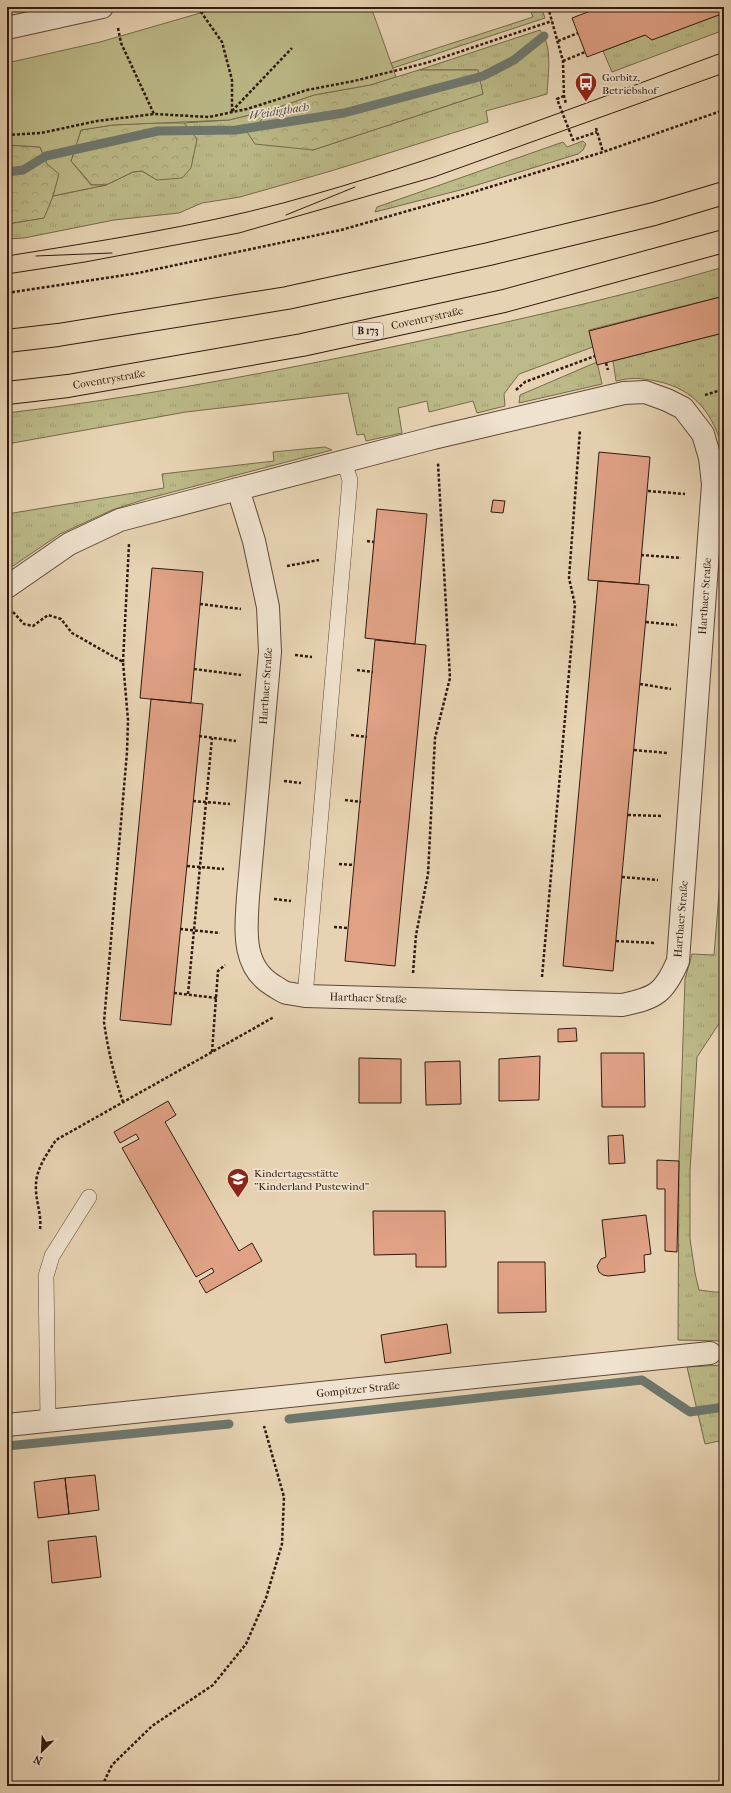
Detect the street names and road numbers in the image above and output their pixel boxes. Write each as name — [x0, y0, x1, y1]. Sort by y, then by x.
street label: Coventrystraße — [390, 303, 465, 332]
road number: B 173 — [353, 323, 383, 339]
street label: Coventrystraße — [72, 366, 147, 392]
street label: Harthaer Straße — [696, 557, 714, 635]
street label: Harthaer Straße — [257, 647, 275, 725]
street label: Harthaer Straße — [671, 880, 691, 958]
street label: Harthaer Straße — [329, 990, 407, 1006]
street label: Gompitzer Straße — [316, 1378, 401, 1400]

